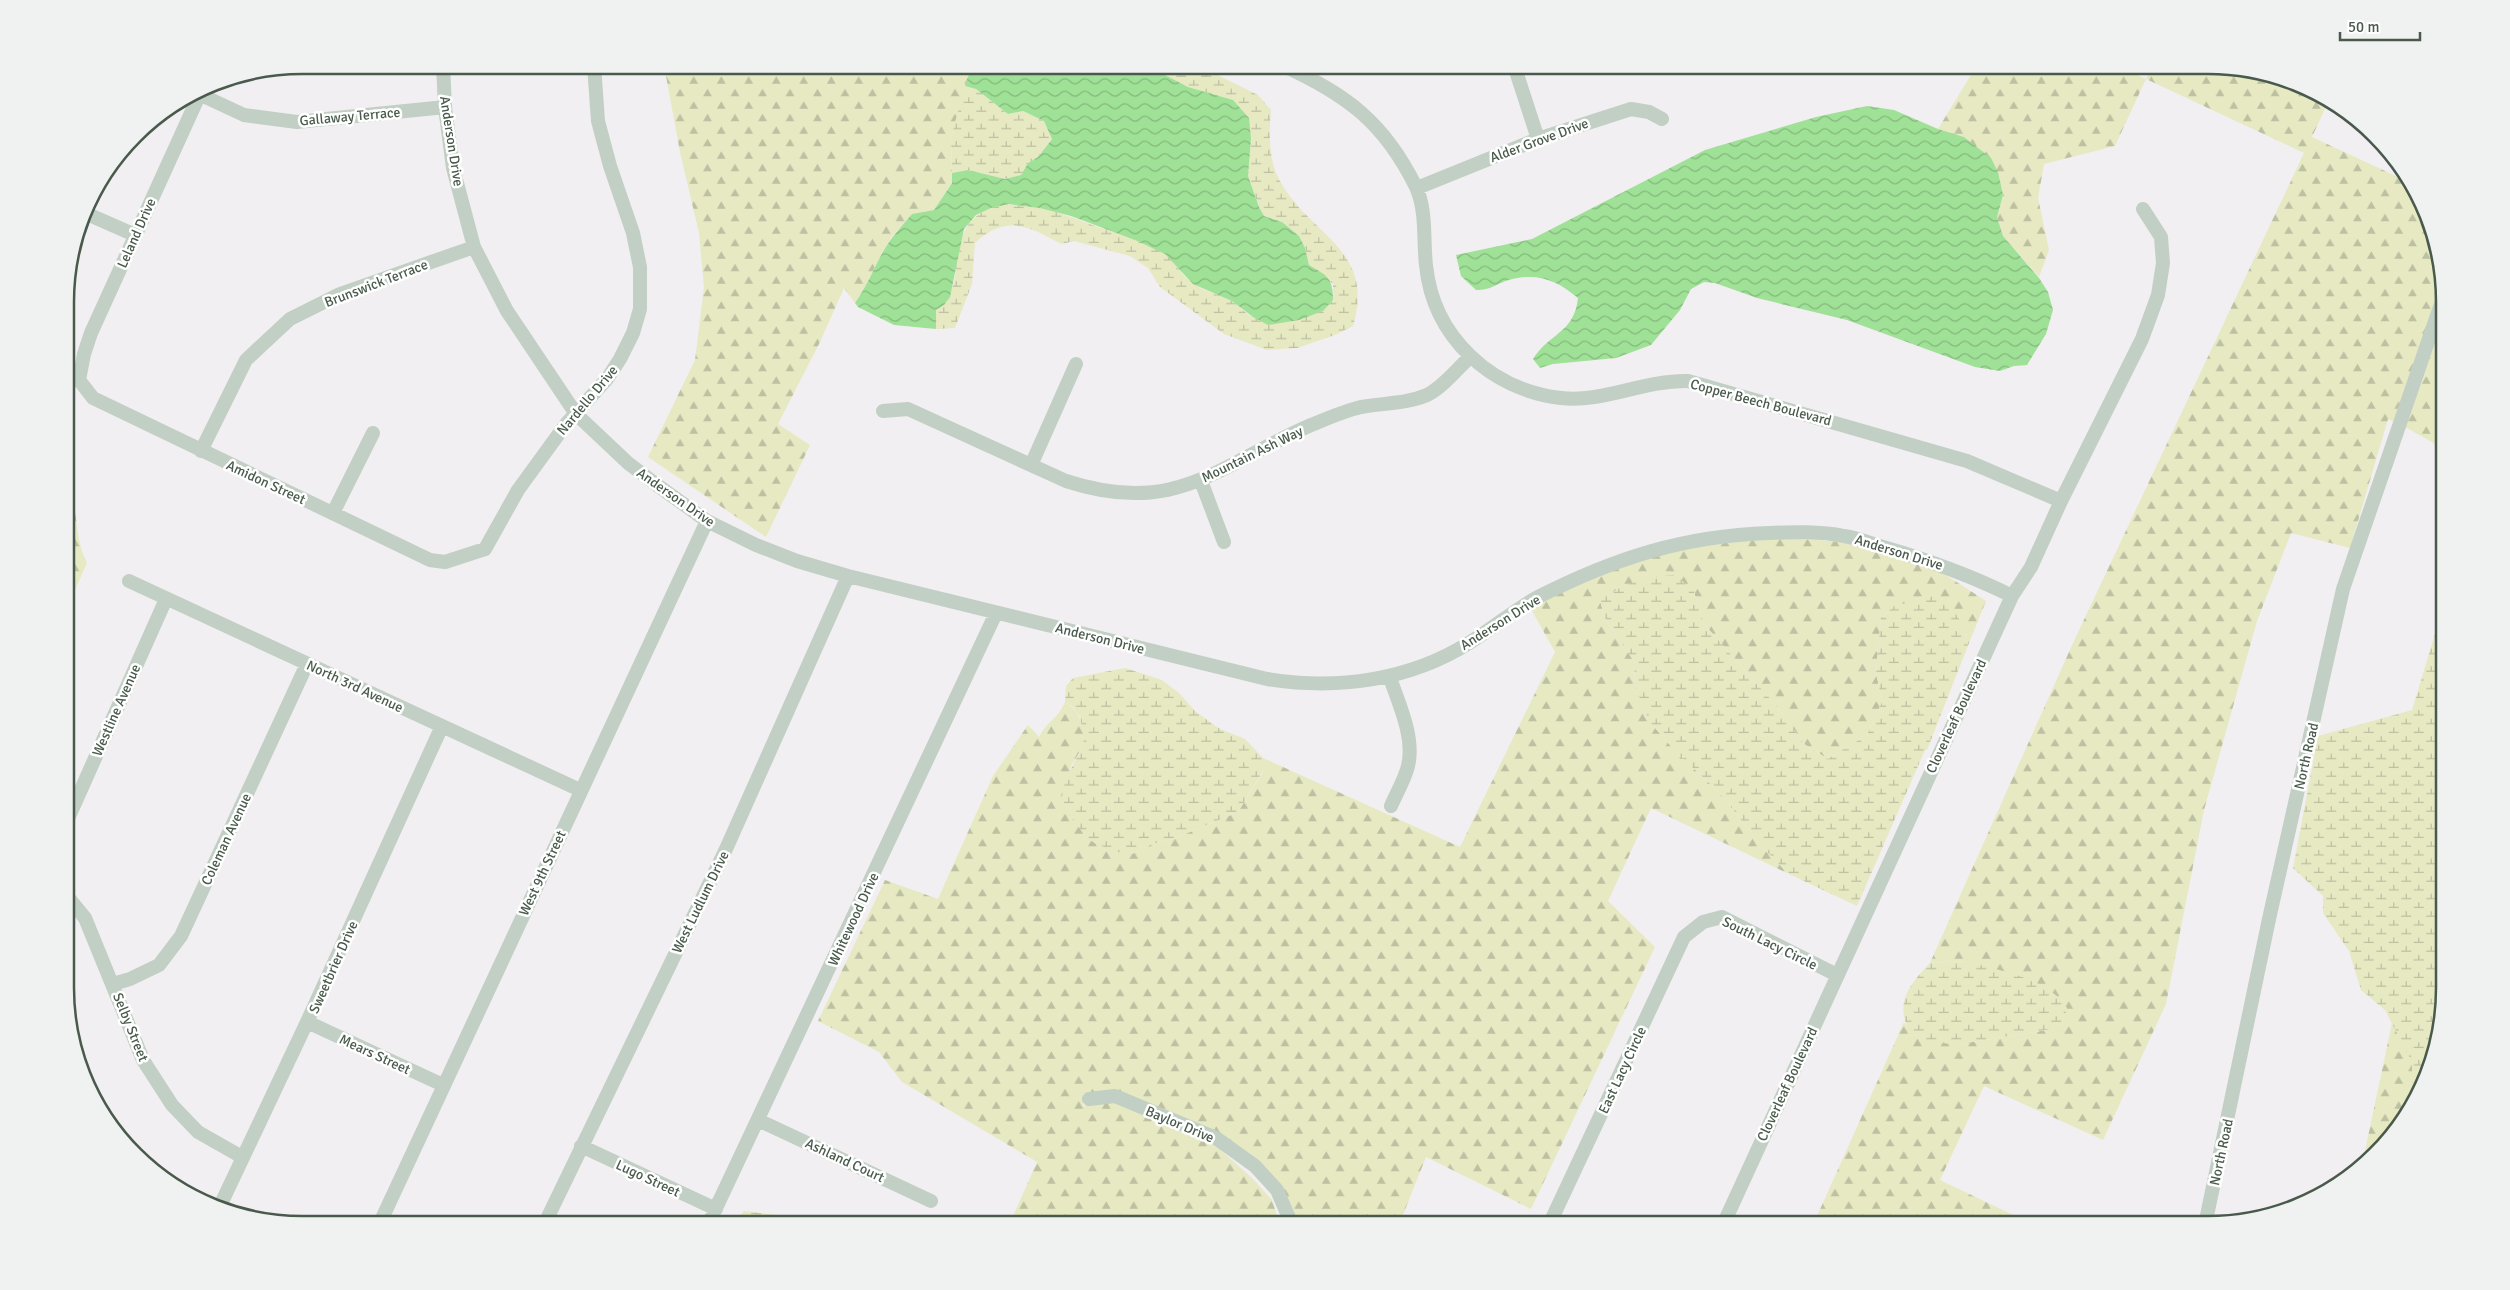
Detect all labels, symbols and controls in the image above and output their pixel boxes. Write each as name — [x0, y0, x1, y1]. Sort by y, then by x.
scale bar — [2340, 10, 2420, 42]
text: 50 m — [2348, 18, 2379, 36]
street label: Anderson Drive — [436, 95, 467, 187]
street label: Gallaway Terrace — [299, 104, 401, 129]
street label: Alder Grove Drive — [1488, 115, 1591, 166]
street label: Leland Drive — [114, 196, 159, 271]
street label: Brunswick Terrace — [322, 256, 430, 311]
street label: Nardello Drive — [553, 362, 621, 439]
street label: Copper Beech Boulevard — [1688, 375, 1833, 430]
street label: Mountain Ash Way — [1199, 422, 1306, 486]
street label: Amidon Street — [223, 457, 308, 508]
street label: Anderson Drive — [633, 464, 718, 531]
street label: Anderson Drive — [1853, 531, 1945, 574]
street label: Anderson Drive — [1457, 591, 1543, 654]
street label: Anderson Drive — [1054, 619, 1146, 658]
street label: Cloverleaf Boulevard — [1923, 656, 1990, 776]
street label: North 3rd Avenue — [304, 657, 406, 716]
street label: Westline Avenue — [89, 662, 144, 759]
street label: North Road — [2291, 721, 2322, 791]
street label: Coleman Avenue — [198, 791, 255, 888]
street label: West 9th Street — [515, 828, 570, 919]
street label: West Ludlum Drive — [668, 848, 733, 956]
street label: Whitewood Drive — [824, 870, 883, 969]
street label: South Lacy Circle — [1720, 913, 1820, 974]
street label: Sweetbrier Drive — [305, 918, 361, 1016]
street label: Selby Street — [109, 990, 152, 1064]
street label: East Lacy Circle — [1595, 1024, 1650, 1116]
street label: Cloverleaf Boulevard — [1754, 1024, 1821, 1144]
street label: Mears Street — [337, 1031, 413, 1078]
street label: Baylor Drive — [1143, 1102, 1217, 1146]
street label: North Road — [2206, 1117, 2237, 1187]
street label: Ashland Court — [803, 1135, 887, 1186]
street label: Lugo Street — [613, 1156, 683, 1201]

